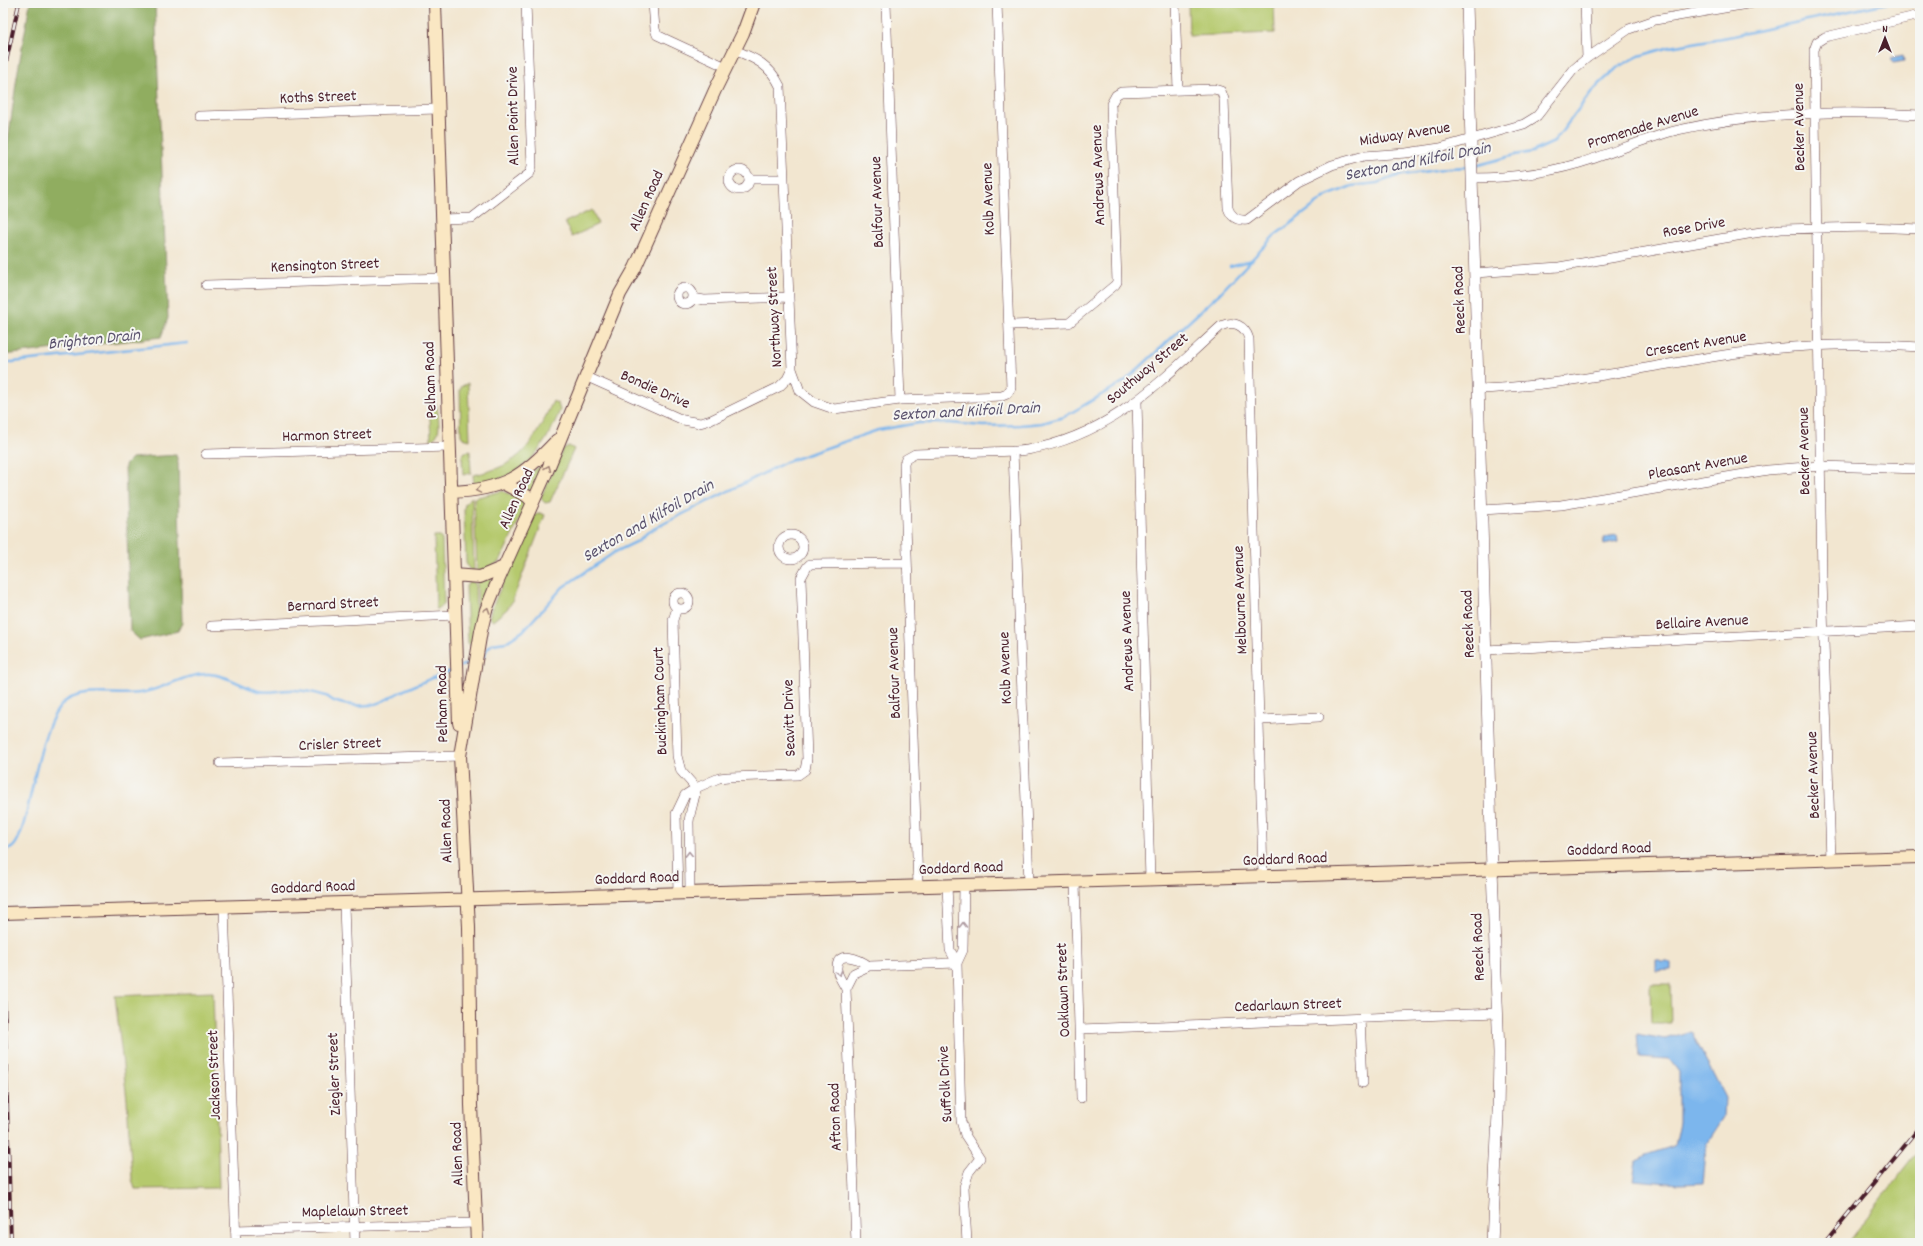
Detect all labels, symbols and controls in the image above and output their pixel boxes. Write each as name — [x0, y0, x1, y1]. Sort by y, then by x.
north arrow — [1865, 18, 1905, 58]
text: N — [1882, 22, 1888, 38]
street label: Allen Point Drive — [502, 66, 526, 166]
street label: Becker Avenue — [1788, 83, 1812, 171]
street label: Koths Street — [279, 85, 357, 111]
street label: Promenade Avenue — [1585, 100, 1701, 156]
street label: Midway Avenue — [1358, 116, 1452, 154]
street label: Andrews Avenue — [1086, 124, 1112, 226]
water label: Sexton and Kilfoil Drain — [1343, 137, 1494, 189]
street label: Balfour Avenue — [865, 156, 891, 248]
street label: Kolb Avenue — [976, 162, 1002, 236]
street label: Allen Road — [623, 167, 671, 235]
street label: Rose Drive — [1661, 211, 1727, 245]
street label: Kensington Street — [270, 253, 380, 279]
street label: Reeck Road — [1447, 265, 1473, 335]
street label: Northway Street — [761, 266, 789, 368]
water label: Brighton Drain — [47, 324, 142, 358]
street label: Crescent Avenue — [1644, 326, 1748, 364]
street label: Southway Street — [1102, 328, 1194, 410]
street label: Pelham Road — [418, 341, 444, 419]
street label: Bondie Drive — [616, 364, 694, 416]
water label: Sexton and Kilfoil Drain — [891, 397, 1042, 429]
street label: Becker Avenue — [1793, 407, 1817, 495]
street label: Harmon Street — [282, 423, 372, 449]
street label: Pleasant Avenue — [1646, 447, 1750, 487]
street label: Allen Road — [493, 465, 541, 533]
one-way arrow — [544, 465, 552, 472]
water label: Sexton and Kilfoil Drain — [579, 474, 720, 569]
one-way arrow — [474, 486, 481, 494]
street label: Melbourne Avenue — [1228, 545, 1254, 655]
street label: Reeck Road — [1456, 589, 1482, 659]
street label: Andrews Avenue — [1115, 590, 1141, 692]
street label: Bernard Street — [287, 591, 379, 619]
one-way arrow — [482, 607, 491, 614]
street label: Bellaire Avenue — [1655, 609, 1749, 637]
street label: Balfour Avenue — [882, 627, 908, 719]
street label: Kolb Avenue — [993, 631, 1019, 705]
street label: Buckingham Court — [648, 647, 674, 755]
street label: Pelham Road — [431, 665, 455, 743]
street label: Seavitt Drive — [777, 679, 803, 757]
street label: Becker Avenue — [1801, 731, 1827, 819]
street label: Crisler Street — [298, 732, 382, 758]
street label: Allen Road — [434, 798, 460, 864]
street label: Goddard Road — [1566, 837, 1652, 863]
street label: Goddard Road — [1242, 847, 1328, 873]
one-way arrow — [685, 851, 693, 857]
street label: Goddard Road — [918, 856, 1004, 882]
street label: Goddard Road — [594, 866, 680, 892]
street label: Goddard Road — [270, 875, 356, 901]
street label: Reeck Road — [1466, 912, 1492, 982]
one-way arrow — [959, 922, 967, 928]
street label: Oaklawn Street — [1051, 942, 1077, 1038]
one-way arrow — [834, 969, 843, 976]
street label: Cedarlawn Street — [1234, 993, 1342, 1019]
street label: Jackson Street — [202, 1029, 228, 1120]
street label: Ziegler Street — [322, 1032, 348, 1116]
street label: Suffolk Drive — [933, 1045, 959, 1123]
street label: Afton Road — [823, 1082, 849, 1152]
street label: Allen Road — [445, 1121, 471, 1187]
street label: Maplelawn Street — [301, 1200, 409, 1224]

